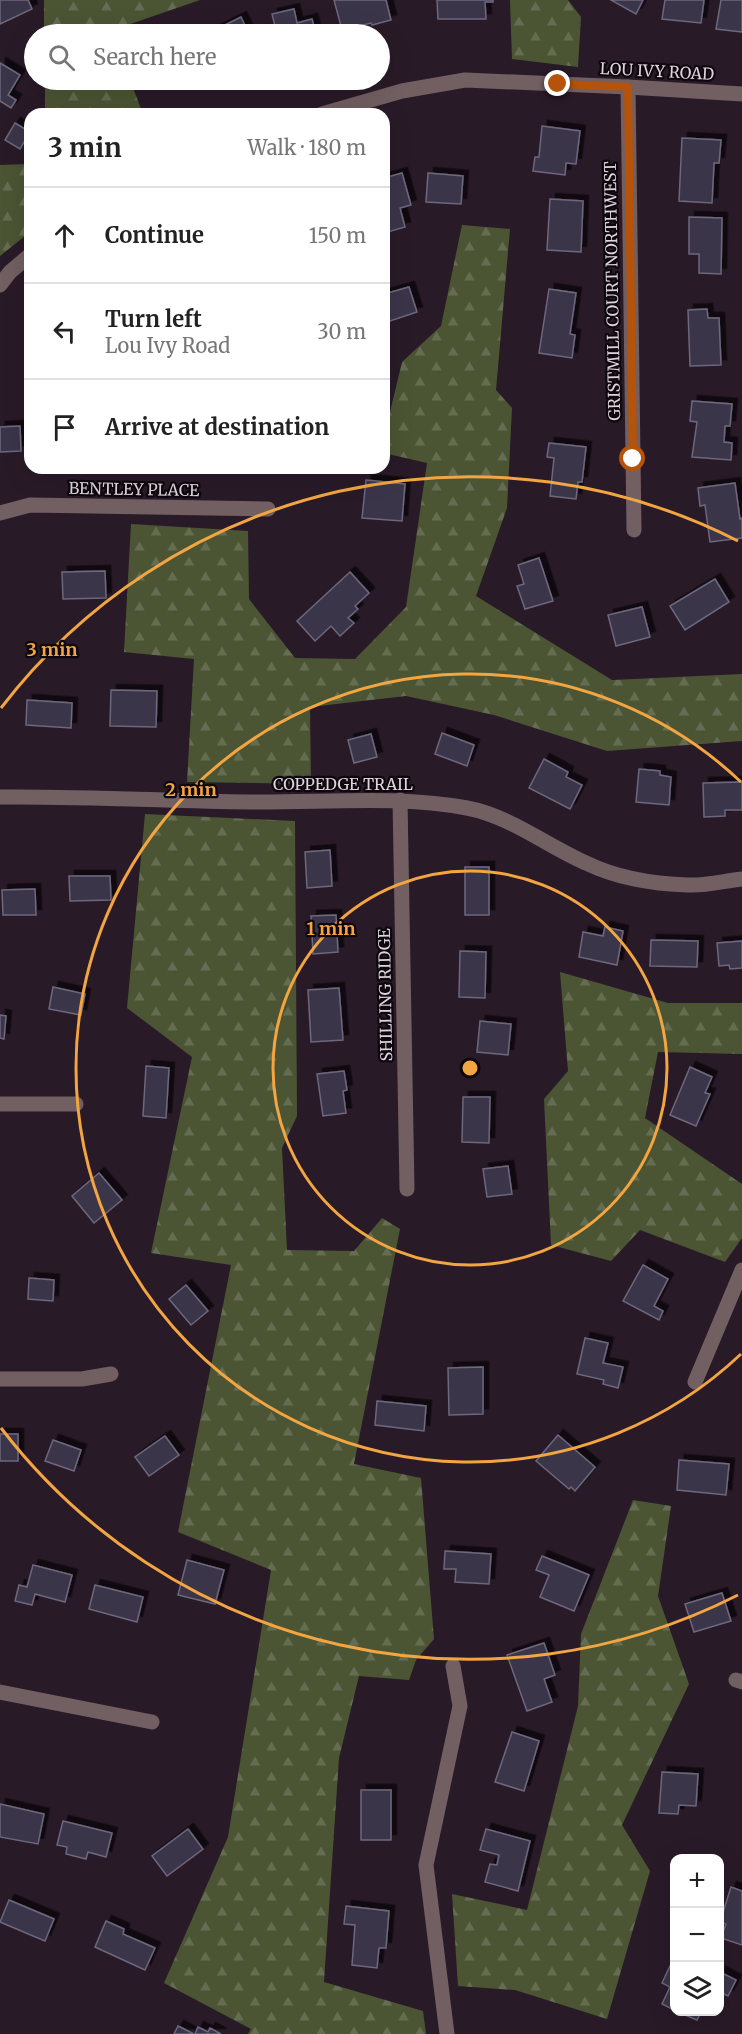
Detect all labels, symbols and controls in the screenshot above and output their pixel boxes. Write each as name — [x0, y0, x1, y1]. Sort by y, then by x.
search box — [24, 24, 390, 90]
icon: search — [45, 41, 78, 74]
text: Search here — [93, 43, 216, 71]
street label: LOU IVY ROAD — [599, 58, 715, 84]
route end — [544, 70, 570, 96]
text: 3 min — [48, 131, 122, 164]
text: Walk · 180 m — [248, 135, 366, 160]
street label: GRISTMILL COURT NORTHWEST — [600, 161, 624, 421]
icon: ahead — [48, 219, 81, 252]
text: Continue — [105, 221, 204, 249]
text: 150 m — [309, 223, 366, 248]
text: Turn left — [105, 305, 202, 333]
icon: left — [48, 315, 81, 348]
text: 30 m — [317, 319, 366, 344]
text: Lou Ivy Road — [105, 333, 230, 358]
icon: arrive — [48, 411, 81, 444]
text: Arrive at destination — [105, 413, 329, 441]
route start — [619, 445, 645, 471]
street label: BENTLEY PLACE — [68, 478, 200, 500]
text: 3 min — [27, 638, 77, 661]
street label: COPPEDGE TRAIL — [273, 774, 413, 794]
text: 2 min — [165, 778, 217, 801]
text: 1 min — [306, 917, 356, 940]
street label: SHILLING RIDGE — [374, 928, 396, 1062]
centre of rings — [460, 1058, 480, 1078]
map controls — [670, 1854, 724, 2016]
button: + — [670, 1854, 724, 1908]
button: − — [670, 1908, 724, 1962]
button: layers — [670, 1962, 724, 2016]

